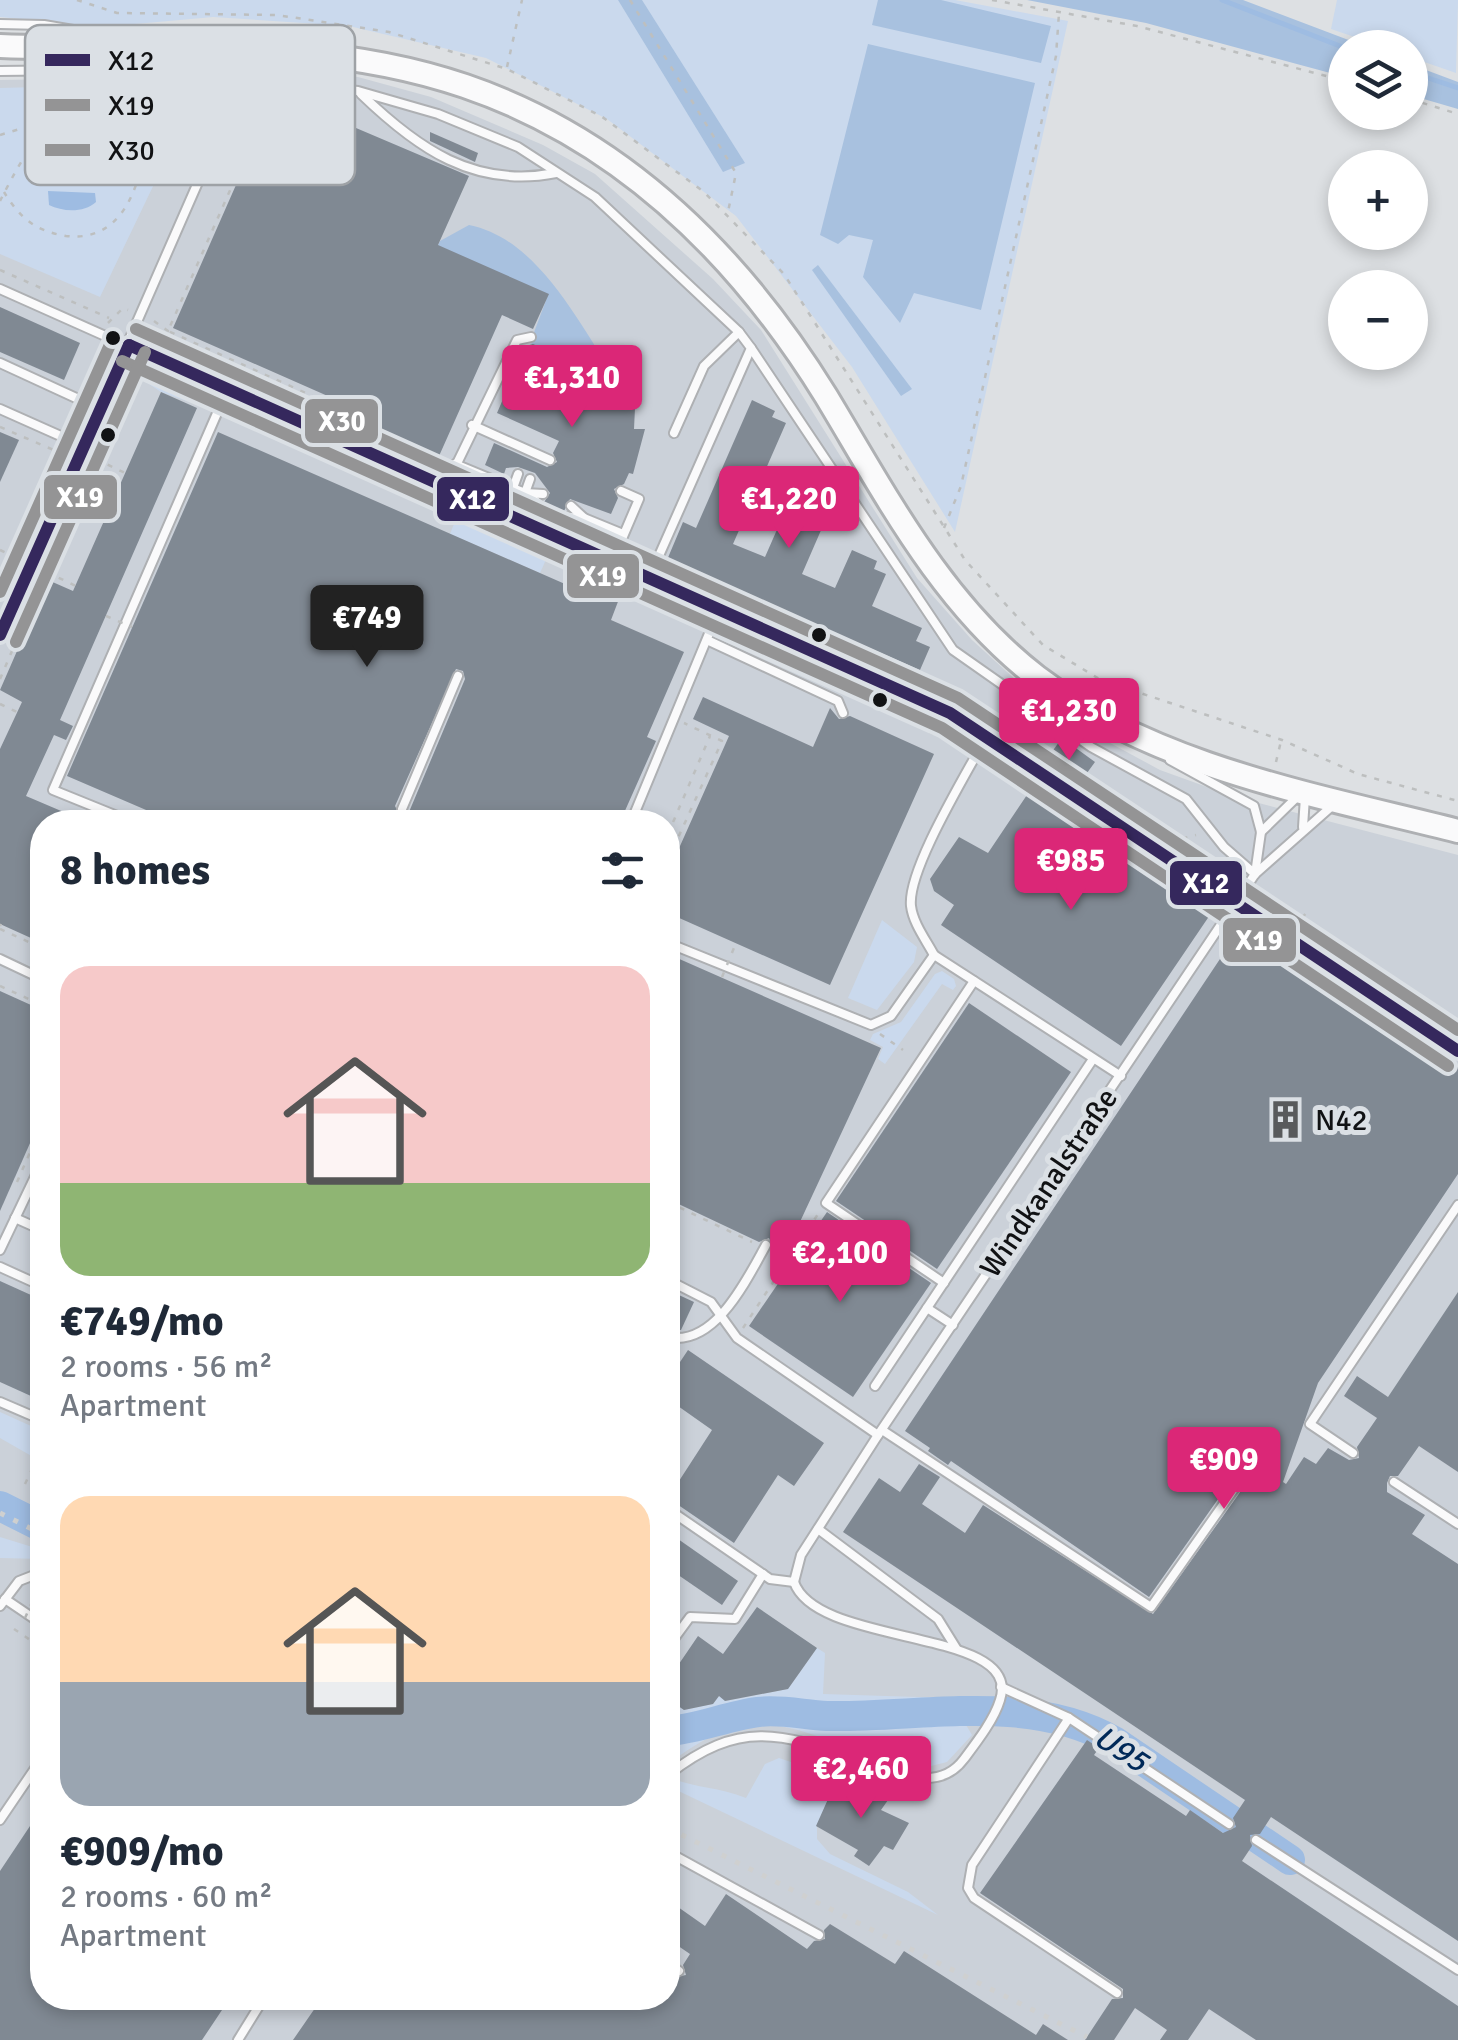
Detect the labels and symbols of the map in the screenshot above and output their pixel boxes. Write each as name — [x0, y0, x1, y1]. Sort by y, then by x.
legend — [25, 25, 355, 185]
text: X12 — [108, 44, 155, 78]
text: X19 — [108, 89, 155, 123]
text: X30 — [108, 134, 155, 168]
unlabelled marker — [103, 328, 123, 348]
pin: €1,310 — [491, 345, 653, 430]
line badge: X30 — [303, 397, 380, 445]
text: X30 — [318, 405, 366, 439]
unlabelled marker — [98, 425, 118, 445]
pin: €1,220 — [708, 466, 870, 551]
line badge: X19 — [42, 473, 119, 521]
line badge: X12 — [435, 475, 511, 523]
text: X19 — [56, 481, 104, 515]
text: X12 — [449, 483, 497, 517]
line badge: X19 — [565, 552, 641, 600]
text: X19 — [579, 560, 627, 594]
pin: €749 — [308, 585, 426, 670]
unlabelled marker — [809, 625, 829, 645]
pin: €1,230 — [988, 678, 1150, 763]
unlabelled marker — [870, 690, 890, 710]
pin: €985 — [1012, 828, 1130, 913]
line badge: X12 — [1168, 859, 1244, 907]
text: X12 — [1182, 867, 1230, 901]
line badge: X19 — [1221, 916, 1298, 964]
text: X19 — [1235, 924, 1283, 958]
street label: Windkanalstraße — [972, 1081, 1126, 1285]
building icon: N42 — [1264, 1099, 1306, 1141]
place label: N42 — [1315, 1102, 1368, 1139]
pin: €2,100 — [759, 1220, 921, 1305]
pin: €909 — [1165, 1427, 1283, 1512]
water label: U95 — [1087, 1717, 1157, 1782]
pin: €2,460 — [780, 1736, 942, 1821]

